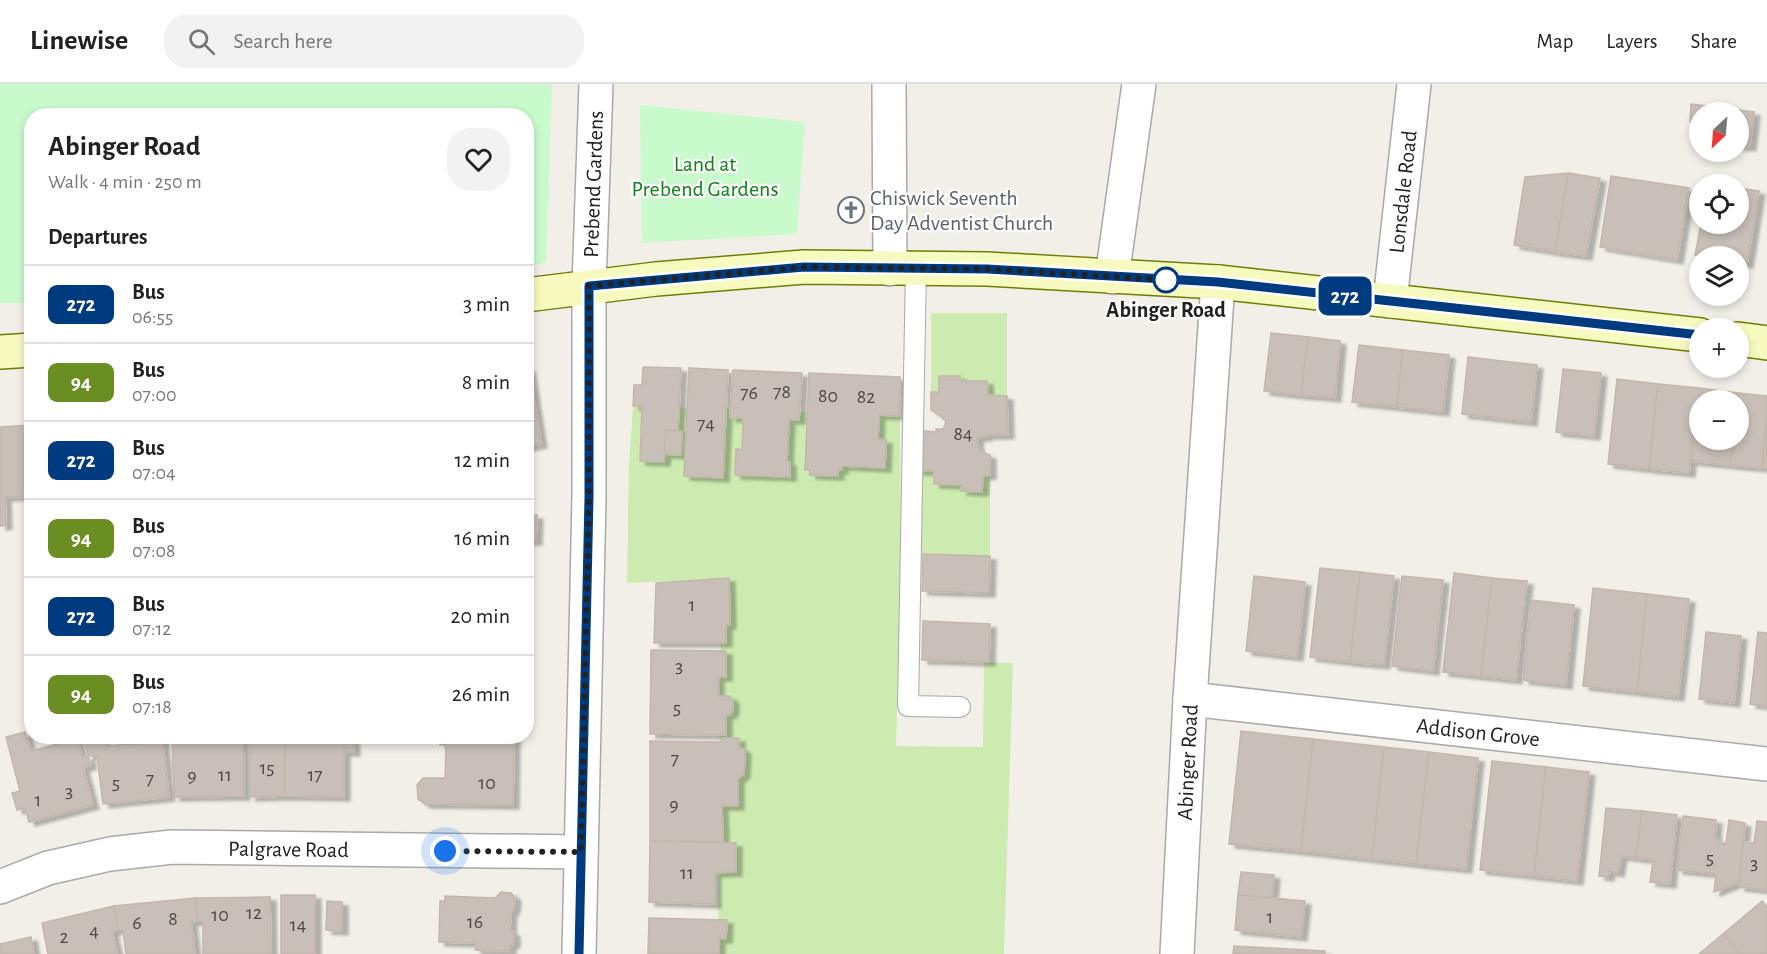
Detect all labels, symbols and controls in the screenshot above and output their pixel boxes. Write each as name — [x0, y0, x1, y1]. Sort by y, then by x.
search box — [164, 14, 584, 68]
icon: search — [185, 25, 218, 58]
text: Linewise — [30, 27, 128, 55]
text: Search here — [233, 30, 333, 52]
text: Map — [1537, 31, 1573, 52]
text: Layers — [1606, 31, 1657, 52]
text: Share — [1690, 31, 1737, 52]
north arrow — [1689, 102, 1749, 162]
map controls — [1689, 102, 1749, 450]
street label: Prebend Gardens — [580, 110, 607, 258]
button: heart — [447, 128, 510, 191]
street label: Lonsdale Road — [1385, 129, 1421, 254]
text: Abinger Road — [48, 133, 201, 161]
park label: Land at Prebend Gardens — [631, 153, 779, 200]
text: Walk · 4 min · 250 m — [48, 172, 202, 192]
button: locate — [1689, 174, 1749, 234]
place label: Chiswick Seventh Day Adventist Church — [870, 187, 1053, 234]
church icon: Chiswick Seventh Day Adventist Church — [836, 195, 866, 225]
text: Departures — [48, 226, 148, 248]
button: layers — [1689, 246, 1749, 306]
marker: Abinger Road — [1153, 267, 1179, 293]
line badge: 272 — [1310, 276, 1380, 316]
text: Bus — [132, 281, 165, 303]
text: 272 — [1331, 286, 1359, 307]
text: 3 min — [463, 293, 510, 315]
text: 272 — [67, 294, 95, 315]
place label: Abinger Road — [1106, 299, 1226, 321]
text: 06:55 — [132, 307, 173, 327]
button: + — [1689, 318, 1749, 378]
text: Bus — [132, 359, 165, 381]
text: 8 min — [462, 371, 510, 393]
text: 94 — [71, 372, 91, 393]
house number: 78 — [773, 382, 791, 402]
house number: 76 — [740, 383, 758, 403]
text: 07:00 — [132, 385, 177, 405]
house number: 80 — [818, 386, 838, 406]
house number: 82 — [857, 387, 875, 407]
button: − — [1689, 390, 1749, 450]
house number: 74 — [697, 414, 715, 434]
house number: 84 — [953, 424, 973, 444]
text: Bus — [132, 437, 165, 459]
text: 12 min — [455, 449, 510, 471]
text: 272 — [67, 450, 95, 471]
text: 07:04 — [132, 463, 176, 483]
text: Bus — [132, 515, 165, 537]
text: 16 min — [454, 527, 510, 549]
text: 94 — [71, 528, 91, 549]
text: 07:08 — [132, 541, 176, 561]
text: Bus — [132, 593, 165, 615]
house number: 1 — [689, 595, 695, 615]
text: 20 min — [450, 605, 510, 627]
text: 272 — [67, 606, 95, 627]
text: 07:12 — [132, 619, 171, 639]
house number: 3 — [675, 656, 683, 676]
text: Bus — [132, 671, 165, 693]
text: 26 min — [452, 683, 510, 705]
text: 94 — [71, 684, 91, 705]
text: 07:18 — [132, 697, 172, 717]
house number: 5 — [673, 698, 681, 718]
street label: Abinger Road — [1174, 704, 1202, 821]
street label: Addison Grove — [1415, 715, 1541, 750]
house number: 7 — [671, 749, 679, 769]
house number: 15 — [259, 758, 275, 778]
house number: 11 — [218, 765, 232, 785]
house number: 17 — [307, 765, 323, 785]
house number: 9 — [187, 766, 197, 786]
house number: 7 — [146, 769, 154, 789]
house number: 5 — [112, 773, 120, 793]
house number: 10 — [478, 773, 496, 793]
house number: 3 — [65, 781, 73, 801]
house number: 1 — [35, 790, 41, 810]
house number: 9 — [669, 795, 679, 815]
your location — [430, 836, 460, 866]
street label: Palgrave Road — [228, 838, 349, 861]
house number: 5 — [1706, 848, 1714, 868]
house number: 3 — [1750, 853, 1758, 873]
house number: 11 — [680, 863, 694, 883]
house number: 12 — [246, 903, 262, 923]
house number: 10 — [211, 905, 229, 925]
house number: 1 — [1267, 907, 1273, 927]
house number: 8 — [168, 909, 178, 929]
house number: 16 — [467, 912, 483, 932]
house number: 6 — [132, 913, 142, 933]
house number: 14 — [290, 915, 306, 935]
house number: 4 — [89, 921, 99, 941]
house number: 2 — [59, 927, 69, 947]

